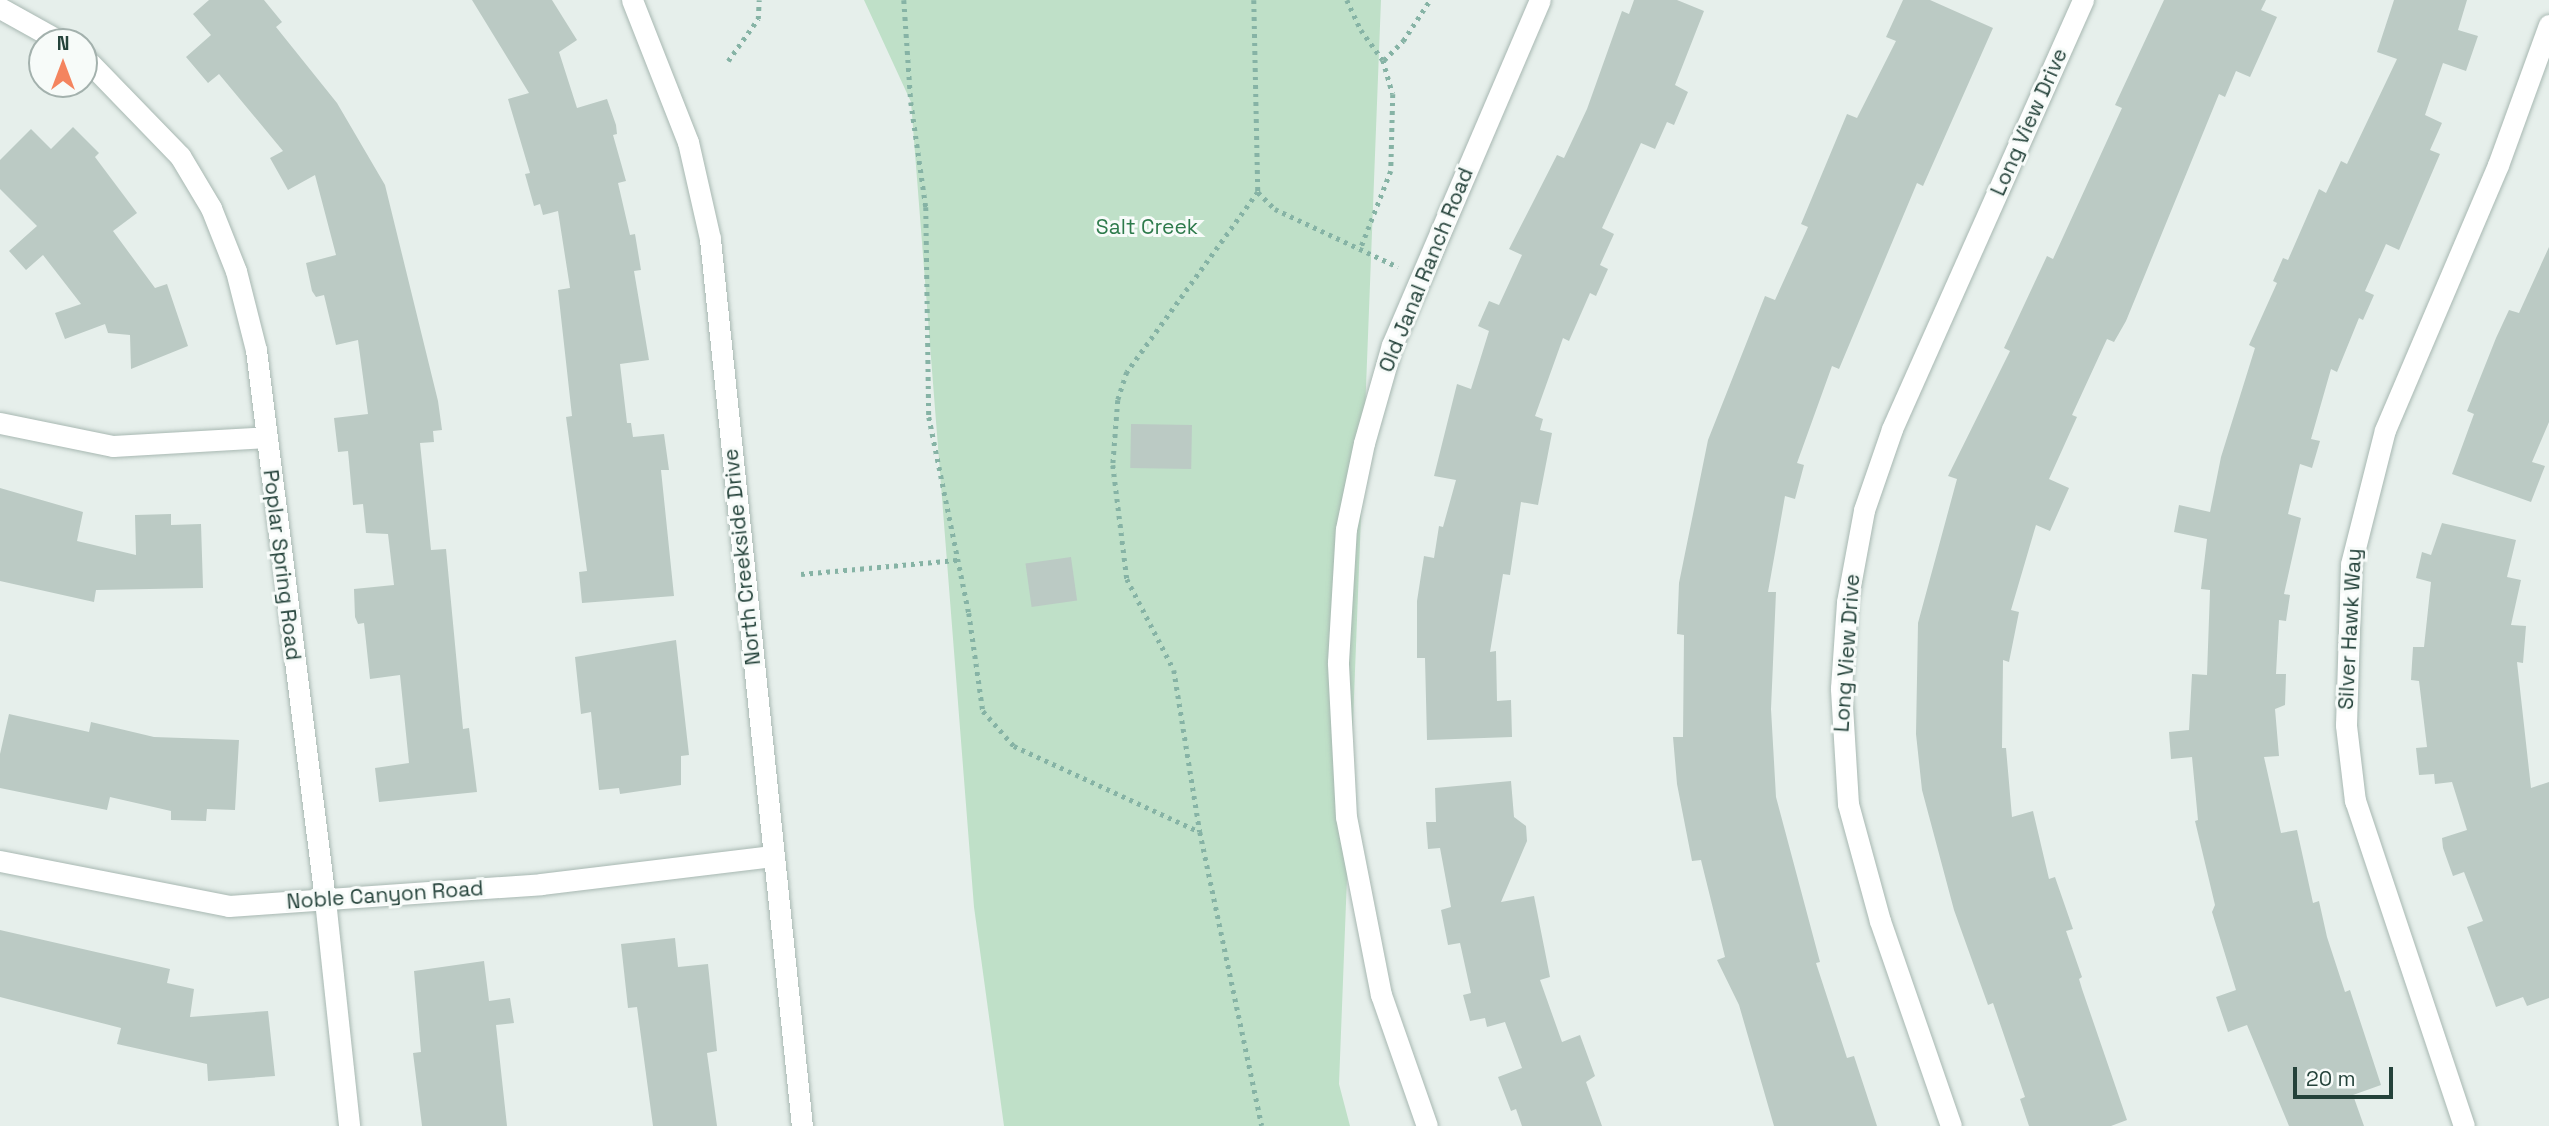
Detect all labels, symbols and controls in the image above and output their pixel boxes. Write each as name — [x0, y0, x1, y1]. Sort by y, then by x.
north arrow — [28, 28, 98, 98]
text: N — [57, 31, 69, 56]
street label: Long View Drive — [1985, 44, 2073, 200]
street label: Old Janal Ranch Road — [1373, 164, 1479, 376]
park label: Salt Creek — [1096, 214, 1198, 240]
street label: North Creekside Drive — [718, 447, 766, 667]
street label: Poplar Spring Road — [258, 468, 306, 662]
street label: Silver Hawk Way — [2333, 548, 2367, 710]
street label: Long View Drive — [1829, 573, 1865, 733]
street label: Noble Canyon Road — [286, 876, 484, 914]
scale bar — [2297, 1052, 2397, 1096]
text: 20 m — [2306, 1065, 2356, 1092]

